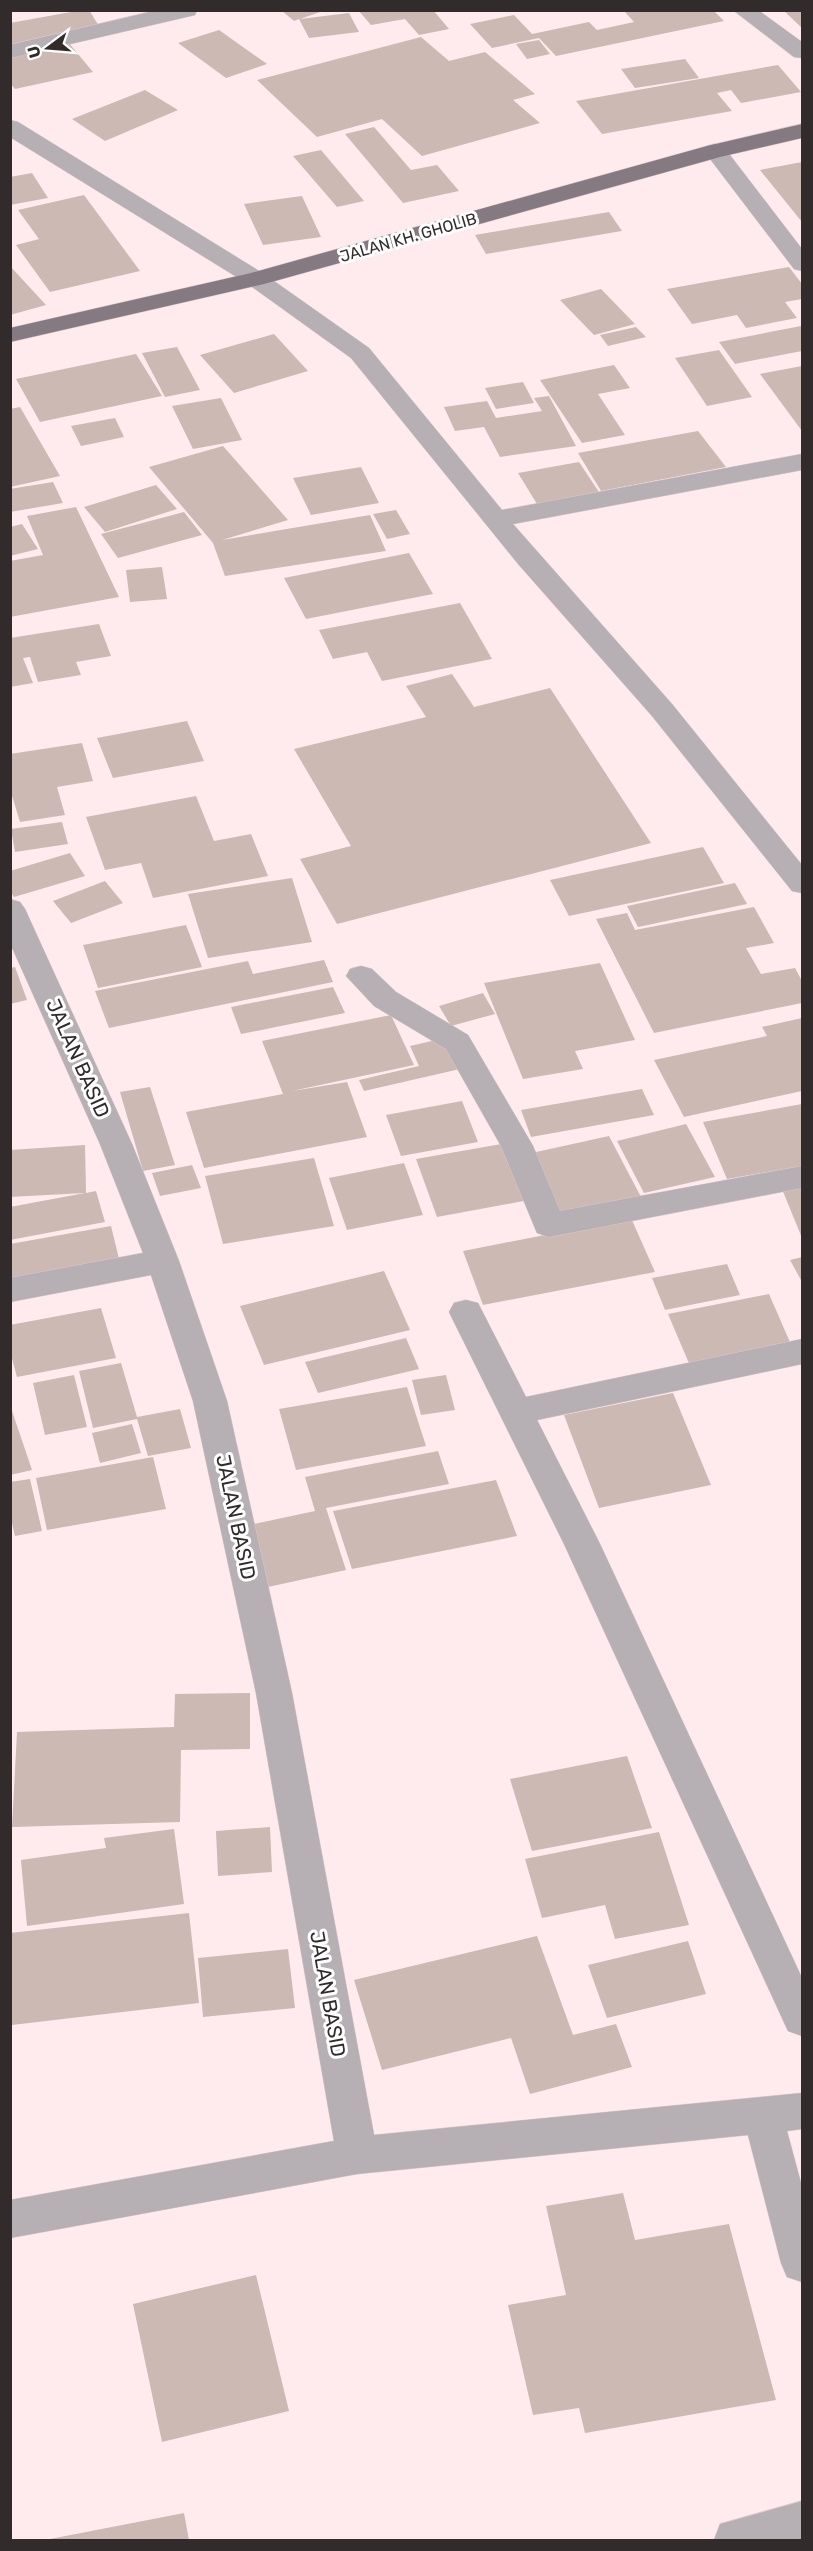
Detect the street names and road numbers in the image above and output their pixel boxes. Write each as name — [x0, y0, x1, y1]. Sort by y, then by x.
street label: JALAN KH. GHOLIB — [338, 209, 479, 266]
street label: JALAN BASID — [41, 995, 115, 1121]
street label: JALAN BASID — [211, 1452, 261, 1582]
street label: JALAN BASID — [305, 1929, 351, 2059]

